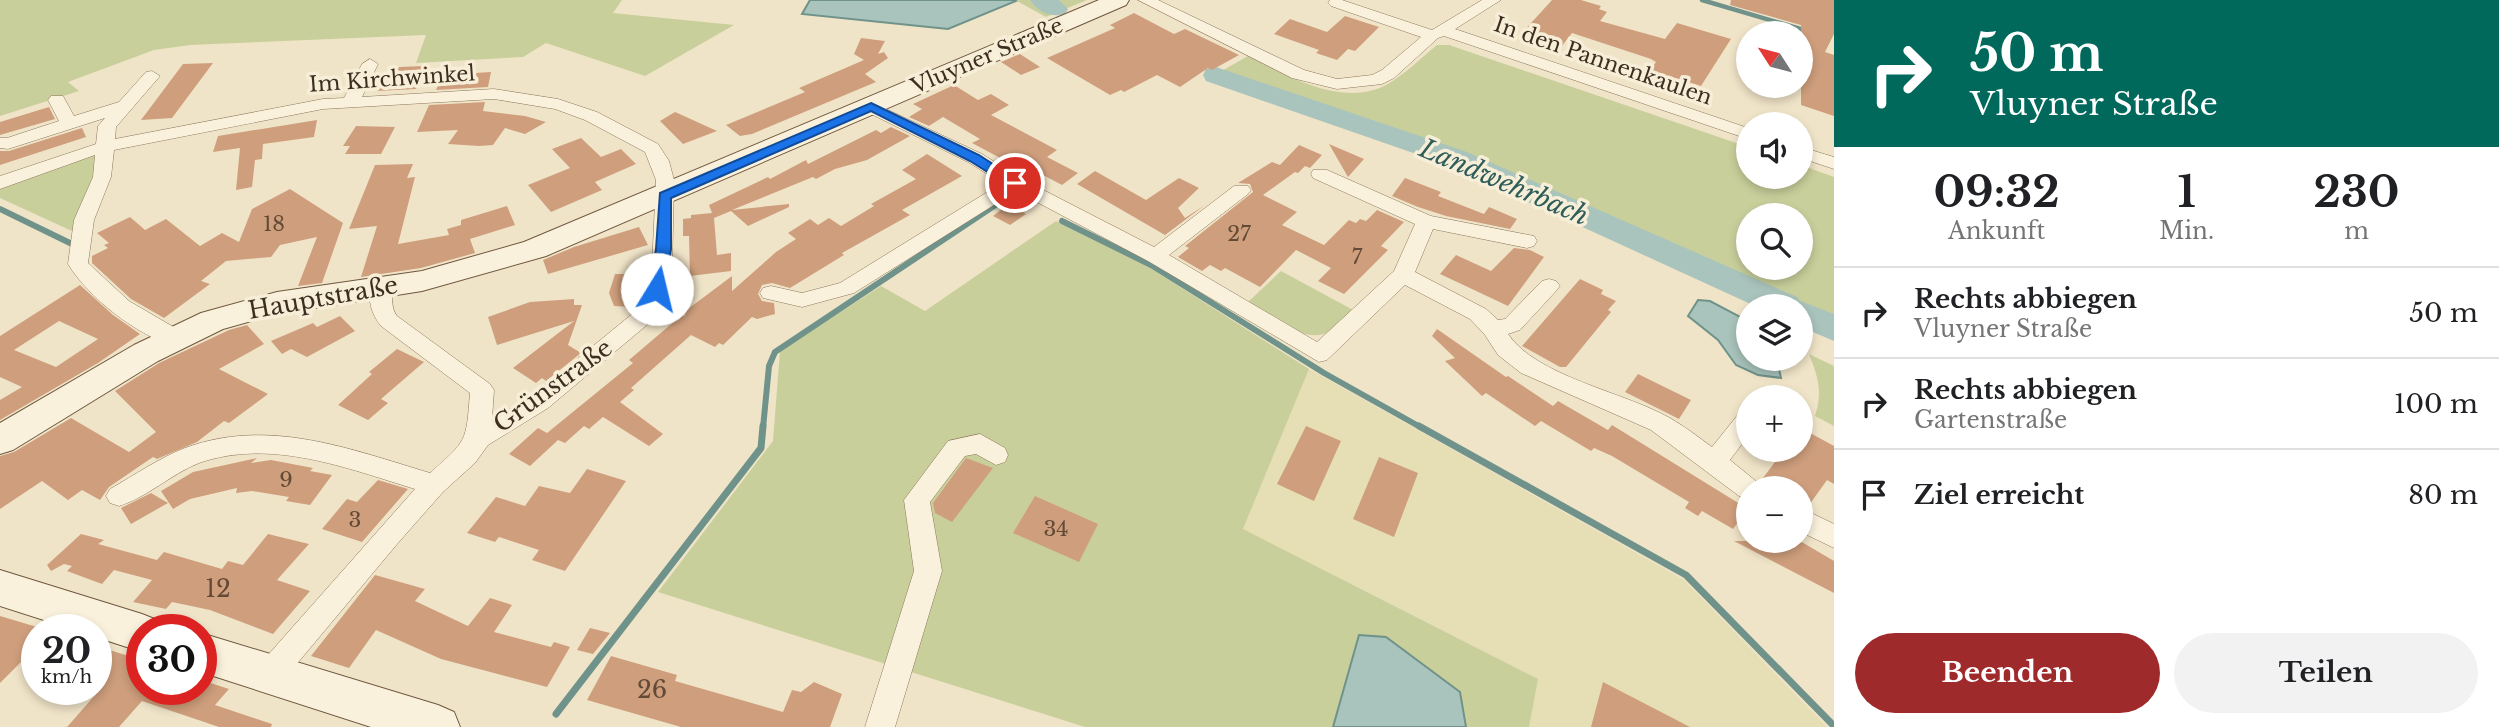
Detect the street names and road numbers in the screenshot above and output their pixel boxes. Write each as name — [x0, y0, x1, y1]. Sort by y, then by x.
street label: In den Pannenkaulen — [1490, 11, 1716, 111]
street label: Vluyner Straße — [906, 12, 1067, 100]
street label: Im Kirchwinkel — [308, 60, 476, 98]
street label: Hauptstraße — [246, 270, 400, 325]
street label: Grünstraße — [488, 333, 618, 438]

